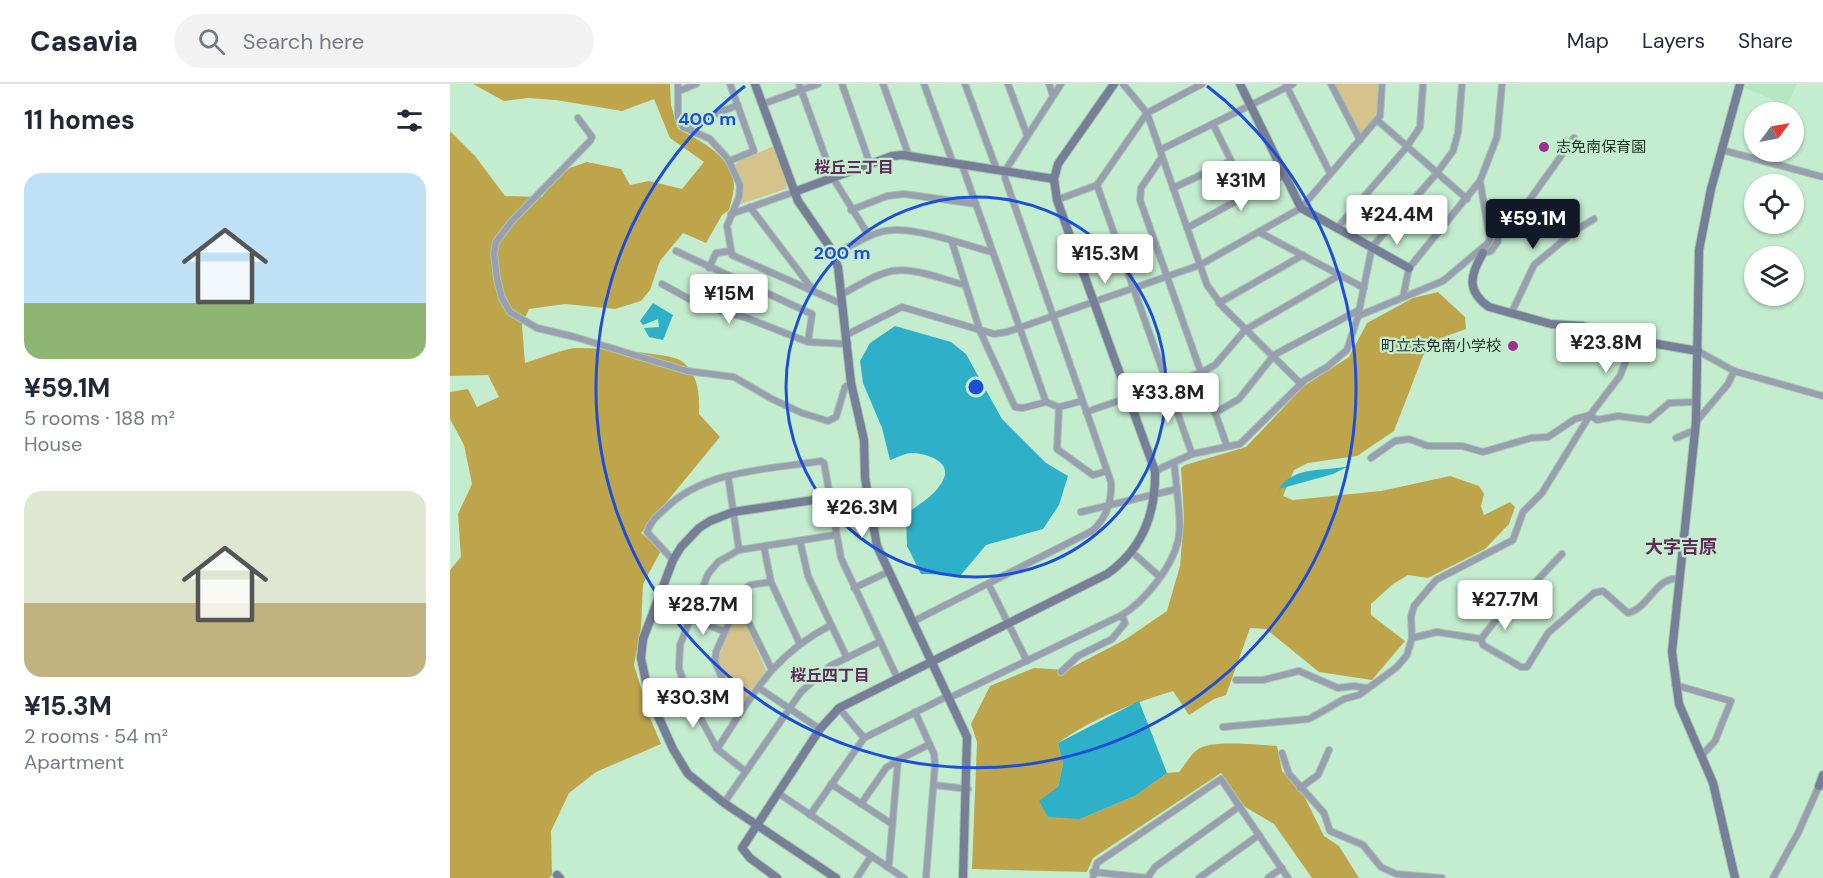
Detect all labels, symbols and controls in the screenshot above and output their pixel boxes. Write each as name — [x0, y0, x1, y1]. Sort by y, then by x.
search box — [174, 14, 594, 68]
text: Casavia — [30, 23, 138, 60]
icon: search — [195, 25, 228, 58]
text: Search here — [243, 27, 364, 56]
text: Map — [1567, 27, 1609, 55]
text: Layers — [1642, 27, 1705, 55]
text: Share — [1738, 27, 1793, 55]
north arrow — [1744, 102, 1804, 162]
map controls — [1744, 102, 1804, 306]
text: 11 homes — [24, 103, 135, 137]
icon: filters — [393, 104, 426, 137]
text: 400 m — [678, 107, 736, 131]
place label: 志免南保育園 — [1556, 137, 1646, 157]
marker: 志免南保育園 — [1537, 140, 1551, 154]
district label: 桜丘三丁目 — [814, 157, 894, 178]
pin: ¥31M — [1205, 161, 1277, 212]
text: ¥31M — [1216, 167, 1266, 193]
button: locate — [1744, 174, 1804, 234]
pin: ¥24.4M — [1348, 195, 1446, 246]
pin: ¥59.1M — [1484, 199, 1582, 250]
text: ¥24.4M — [1360, 201, 1434, 227]
text: ¥59.1M — [1500, 205, 1566, 231]
icon: home — [171, 212, 279, 320]
pin: ¥15.3M — [1056, 234, 1154, 285]
text: ¥15.3M — [1071, 240, 1139, 266]
text: 200 m — [814, 241, 870, 265]
button: layers — [1744, 246, 1804, 306]
pin: ¥15M — [693, 274, 765, 325]
text: ¥15M — [704, 280, 754, 306]
pin: ¥23.8M — [1557, 323, 1655, 374]
text: ¥23.8M — [1570, 329, 1642, 355]
place label: 町立志免南小学校 — [1381, 336, 1501, 356]
marker: 町立志免南小学校 — [1506, 339, 1520, 353]
text: ¥59.1M — [24, 371, 110, 405]
pin: ¥33.8M — [1119, 373, 1217, 424]
centre of rings — [966, 377, 986, 397]
text: ¥33.8M — [1132, 379, 1204, 405]
text: 5 rooms · 188 m² — [24, 405, 175, 431]
text: House — [24, 431, 82, 457]
pin: ¥26.3M — [813, 488, 911, 539]
text: ¥26.3M — [826, 494, 898, 520]
icon: home — [171, 530, 279, 638]
district label: 大字吉原 — [1645, 535, 1717, 559]
pin: ¥27.7M — [1456, 580, 1554, 631]
pin: ¥28.7M — [654, 585, 752, 636]
text: ¥27.7M — [1472, 586, 1538, 612]
text: ¥28.7M — [668, 591, 738, 617]
district label: 桜丘四丁目 — [790, 665, 870, 686]
pin: ¥30.3M — [644, 678, 742, 729]
text: ¥30.3M — [656, 684, 730, 710]
text: ¥15.3M — [24, 689, 112, 723]
text: 2 rooms · 54 m² — [24, 723, 168, 749]
text: Apartment — [24, 749, 124, 775]

